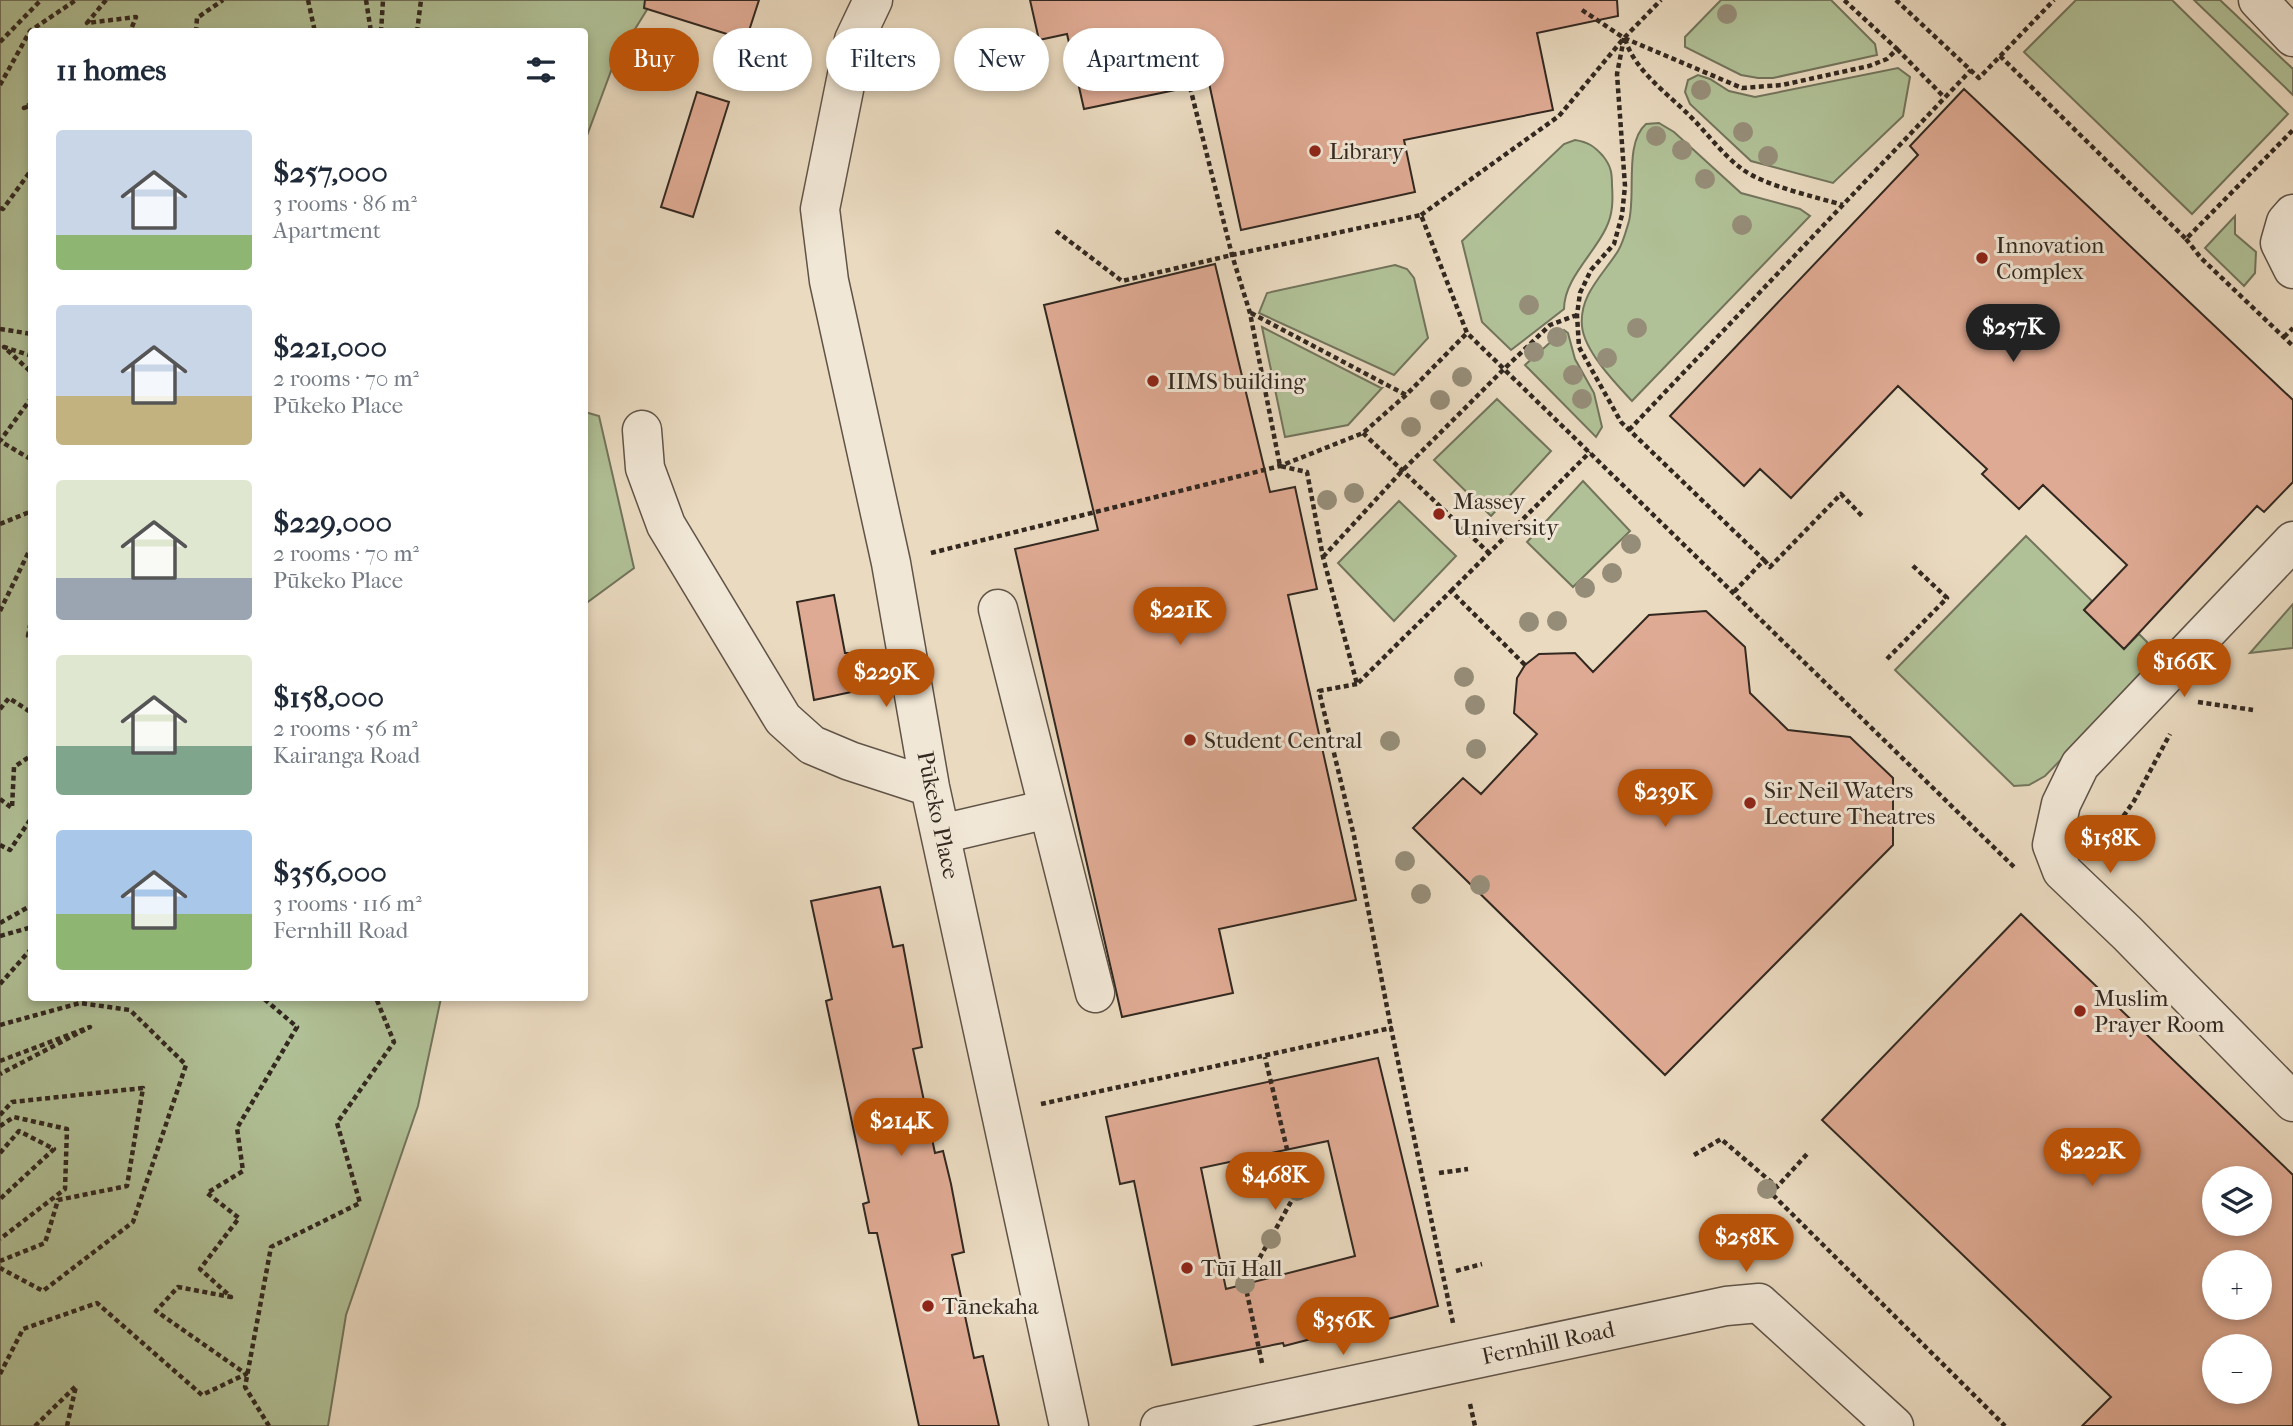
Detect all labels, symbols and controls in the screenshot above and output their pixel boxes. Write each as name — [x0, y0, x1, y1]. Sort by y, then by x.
chip: Buy — [609, 28, 699, 91]
chip: Rent — [713, 28, 812, 91]
chip: Filters — [826, 28, 940, 91]
chip: New — [954, 28, 1049, 91]
chip: Apartment — [1063, 28, 1224, 91]
icon: filters — [522, 51, 560, 89]
text: 11 homes — [56, 53, 166, 88]
place label: Library — [1329, 138, 1405, 165]
marker: Library — [1307, 143, 1323, 159]
text: $257,000 — [273, 155, 388, 190]
icon: home — [112, 158, 196, 242]
text: 3 rooms · 86 m² — [273, 190, 417, 217]
text: Apartment — [273, 217, 381, 244]
place label: Innovation Complex — [1996, 232, 2105, 285]
marker: Innovation Complex — [1974, 250, 1990, 266]
pin: $257K — [1964, 304, 2062, 364]
text: $257K — [1982, 313, 2044, 340]
text: $221,000 — [273, 330, 387, 365]
icon: home — [112, 333, 196, 417]
text: 2 rooms · 70 m² — [273, 365, 419, 392]
place label: IIMS building — [1167, 368, 1306, 395]
marker: IIMS building — [1145, 373, 1161, 389]
text: Pūkeko Place — [273, 392, 403, 419]
place label: Massey University — [1453, 488, 1559, 541]
text: $229,000 — [273, 505, 392, 540]
marker: Massey University — [1431, 506, 1447, 522]
icon: home — [112, 508, 196, 592]
text: 2 rooms · 70 m² — [273, 540, 419, 567]
text: Pūkeko Place — [273, 567, 403, 594]
pin: $221K — [1131, 588, 1229, 647]
text: $221K — [1149, 596, 1211, 623]
pin: $166K — [2135, 640, 2233, 699]
text: $166K — [2153, 648, 2215, 675]
pin: $229K — [837, 650, 935, 709]
text: $229K — [853, 658, 919, 685]
text: $158,000 — [273, 680, 384, 715]
icon: home — [112, 683, 196, 767]
text: 2 rooms · 56 m² — [273, 715, 418, 742]
place label: Student Central — [1204, 727, 1363, 754]
marker: Student Central — [1182, 732, 1198, 748]
text: Kairanga Road — [273, 742, 420, 769]
street label: Pūkeko Place — [911, 749, 965, 881]
pin: $239K — [1616, 770, 1714, 829]
place label: Sir Neil Waters Lecture Theatres — [1764, 777, 1935, 830]
text: $239K — [1634, 778, 1696, 805]
marker: Sir Neil Waters Lecture Theatres — [1742, 795, 1758, 811]
pin: $158K — [2061, 816, 2159, 875]
text: $158K — [2081, 824, 2140, 851]
text: $356,000 — [273, 855, 387, 890]
icon: home — [112, 858, 196, 942]
text: 3 rooms · 116 m² — [273, 890, 422, 917]
text: Fernhill Road — [273, 917, 408, 944]
place label: Muslim Prayer Room — [2094, 985, 2224, 1038]
marker: Muslim Prayer Room — [2072, 1003, 2088, 1019]
pin: $214K — [852, 1098, 950, 1158]
text: $214K — [870, 1107, 933, 1134]
pin: $222K — [2043, 1128, 2141, 1188]
text: $222K — [2060, 1137, 2124, 1164]
pin: $468K — [1226, 1152, 1324, 1212]
text: $468K — [1242, 1161, 1308, 1188]
map controls — [2202, 1166, 2272, 1404]
button: layers — [2202, 1166, 2272, 1236]
pin: $258K — [1697, 1214, 1795, 1274]
text: $258K — [1715, 1223, 1777, 1250]
button: + — [2202, 1250, 2272, 1320]
place label: Tūī Hall — [1201, 1255, 1283, 1282]
marker: Tūī Hall — [1179, 1260, 1195, 1276]
place label: Tānekaha — [942, 1293, 1039, 1320]
marker: Tānekaha — [920, 1298, 936, 1314]
pin: $356K — [1294, 1298, 1392, 1357]
text: $356K — [1312, 1306, 1374, 1333]
street label: Fernhill Road — [1479, 1316, 1617, 1370]
button: − — [2202, 1334, 2272, 1404]

